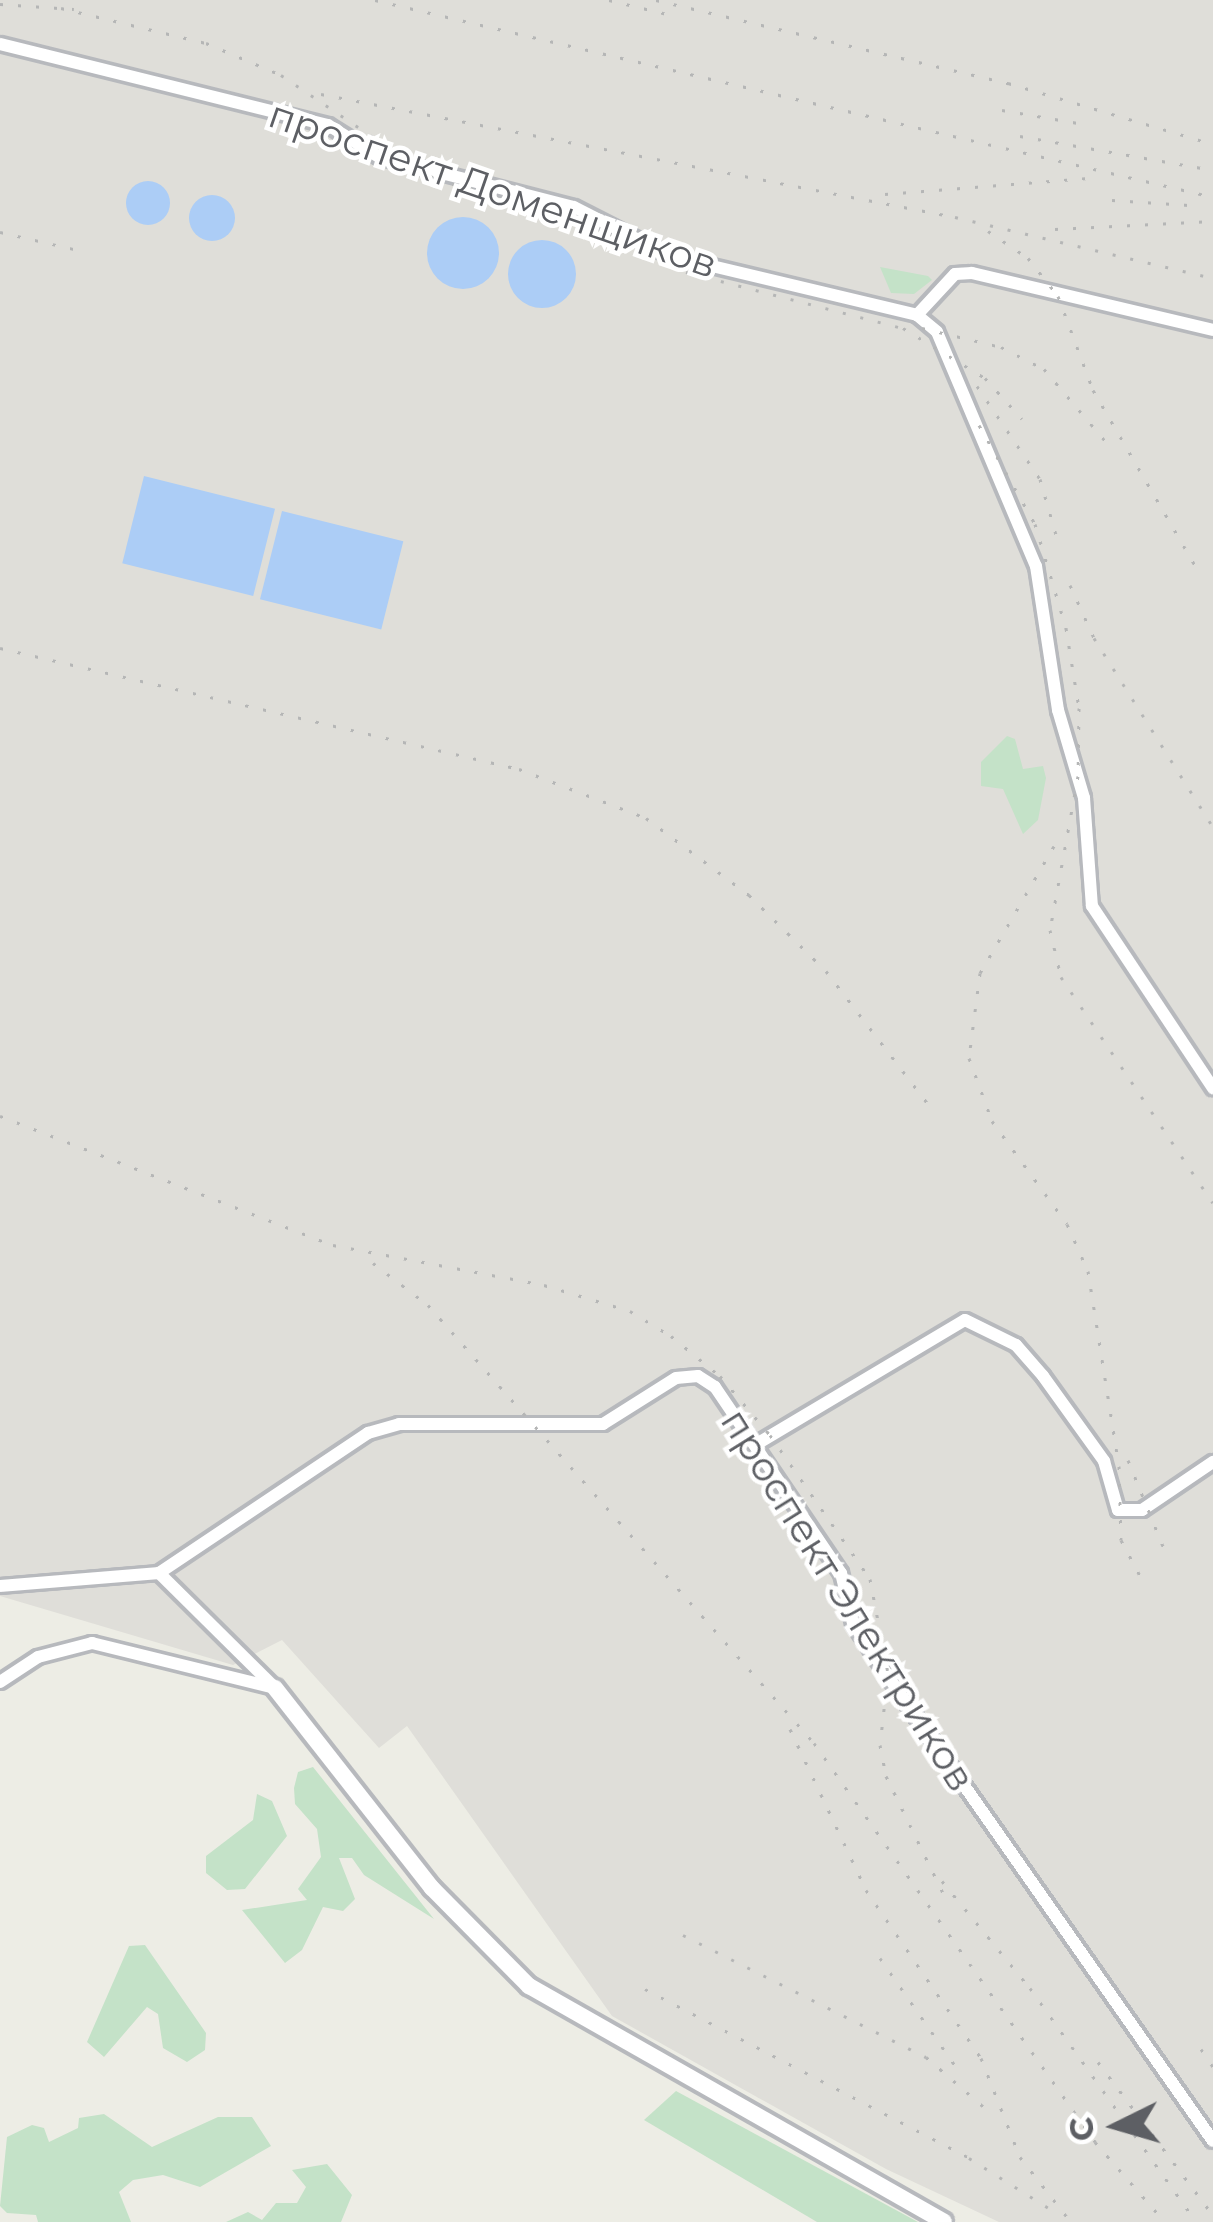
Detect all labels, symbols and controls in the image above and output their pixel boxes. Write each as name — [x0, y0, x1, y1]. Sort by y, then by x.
street label: проспект Доменщиков — [263, 90, 723, 288]
street label: проспект Электриков — [711, 1400, 985, 1800]
north arrow — [1057, 2066, 1177, 2186]
text: С — [1060, 2115, 1102, 2143]

